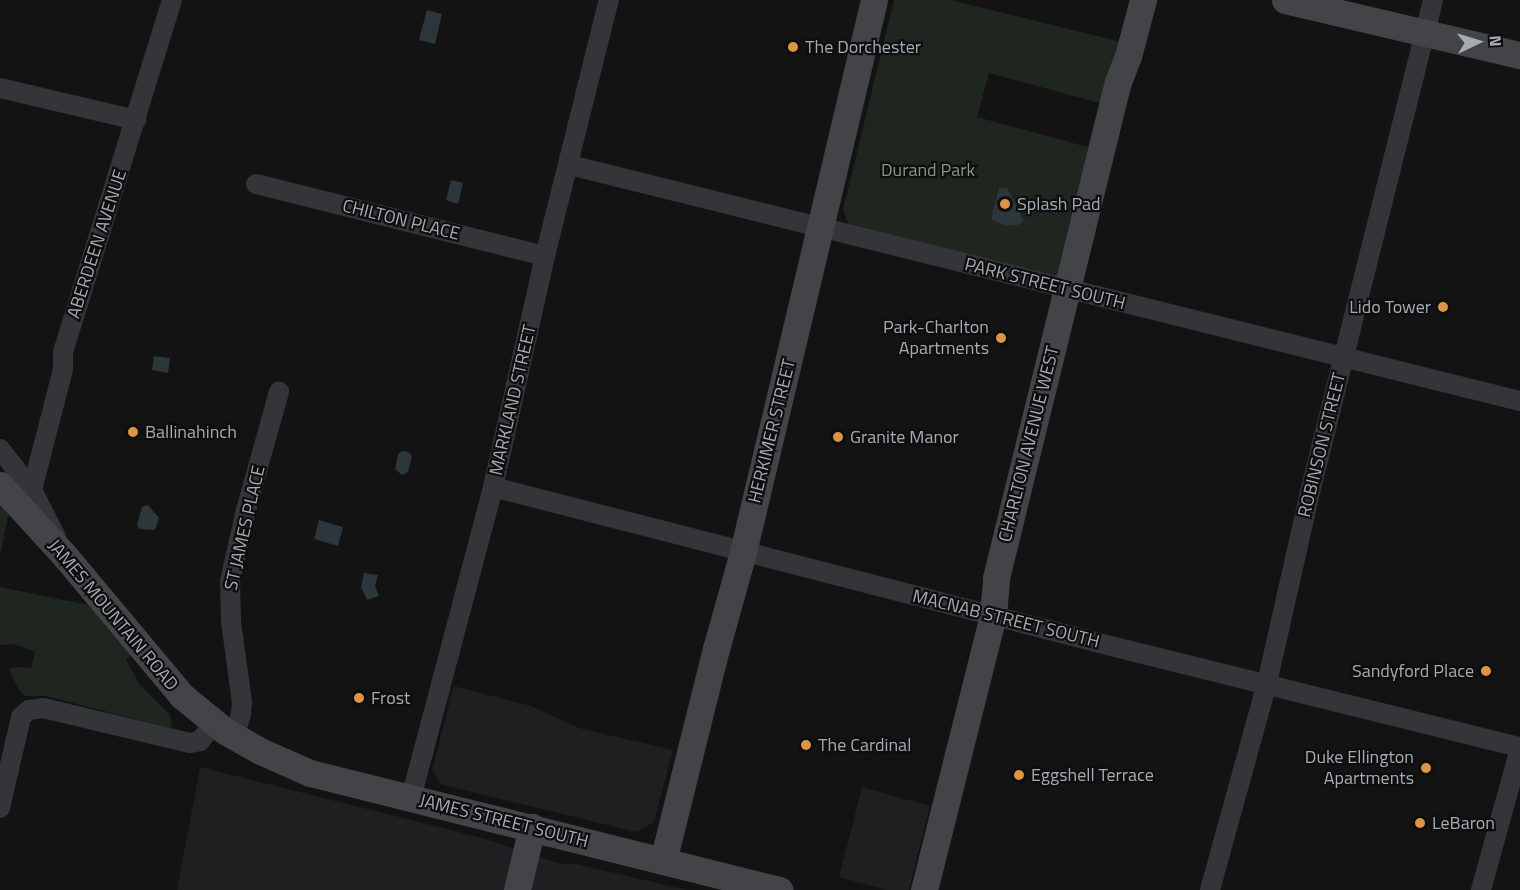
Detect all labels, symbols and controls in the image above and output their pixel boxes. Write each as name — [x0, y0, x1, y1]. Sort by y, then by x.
north arrow — [1448, 12, 1508, 72]
text: N — [1484, 34, 1508, 47]
place label: The Dorchester — [805, 36, 921, 58]
marker: The Dorchester — [786, 40, 800, 54]
park label: Durand Park — [881, 159, 975, 181]
street label: ABERDEEN AVENUE — [63, 167, 131, 321]
place label: Splash Pad — [1017, 193, 1101, 215]
street label: CHILTON PLACE — [340, 195, 462, 245]
marker: Splash Pad — [998, 197, 1012, 211]
street label: PARK STREET SOUTH — [963, 254, 1127, 314]
place label: Lido Tower — [1349, 296, 1431, 318]
marker: Lido Tower — [1436, 300, 1450, 314]
place label: Park-Charlton Apartments — [883, 317, 989, 360]
street label: MARKLAND STREET — [485, 323, 541, 477]
marker: Park-Charlton Apartments — [994, 331, 1008, 345]
street label: CHARLTON AVENUE WEST — [994, 344, 1064, 544]
street label: HERKIMER STREET — [744, 357, 800, 505]
street label: ROBINSON STREET — [1294, 371, 1350, 519]
place label: Ballinahinch — [145, 421, 237, 443]
marker: Ballinahinch — [126, 425, 140, 439]
place label: Granite Manor — [850, 426, 959, 448]
marker: Granite Manor — [831, 430, 845, 444]
street label: ST JAMES PLACE — [220, 464, 270, 592]
street label: JAMES MOUNTAIN ROAD — [44, 535, 182, 695]
street label: MACNAB STREET SOUTH — [910, 585, 1102, 653]
place label: Sandyford Place — [1352, 660, 1474, 682]
marker: Sandyford Place — [1479, 664, 1493, 678]
place label: Frost — [371, 687, 410, 709]
marker: Frost — [352, 691, 366, 705]
place label: The Cardinal — [818, 734, 911, 756]
marker: The Cardinal — [799, 738, 813, 752]
place label: Duke Ellington Apartments — [1305, 747, 1414, 789]
marker: Duke Ellington Apartments — [1419, 761, 1433, 775]
place label: Eggshell Terrace — [1031, 764, 1154, 786]
marker: Eggshell Terrace — [1012, 768, 1026, 782]
street label: JAMES STREET SOUTH — [417, 790, 591, 852]
place label: LeBaron — [1432, 812, 1495, 834]
marker: LeBaron — [1413, 816, 1427, 830]

